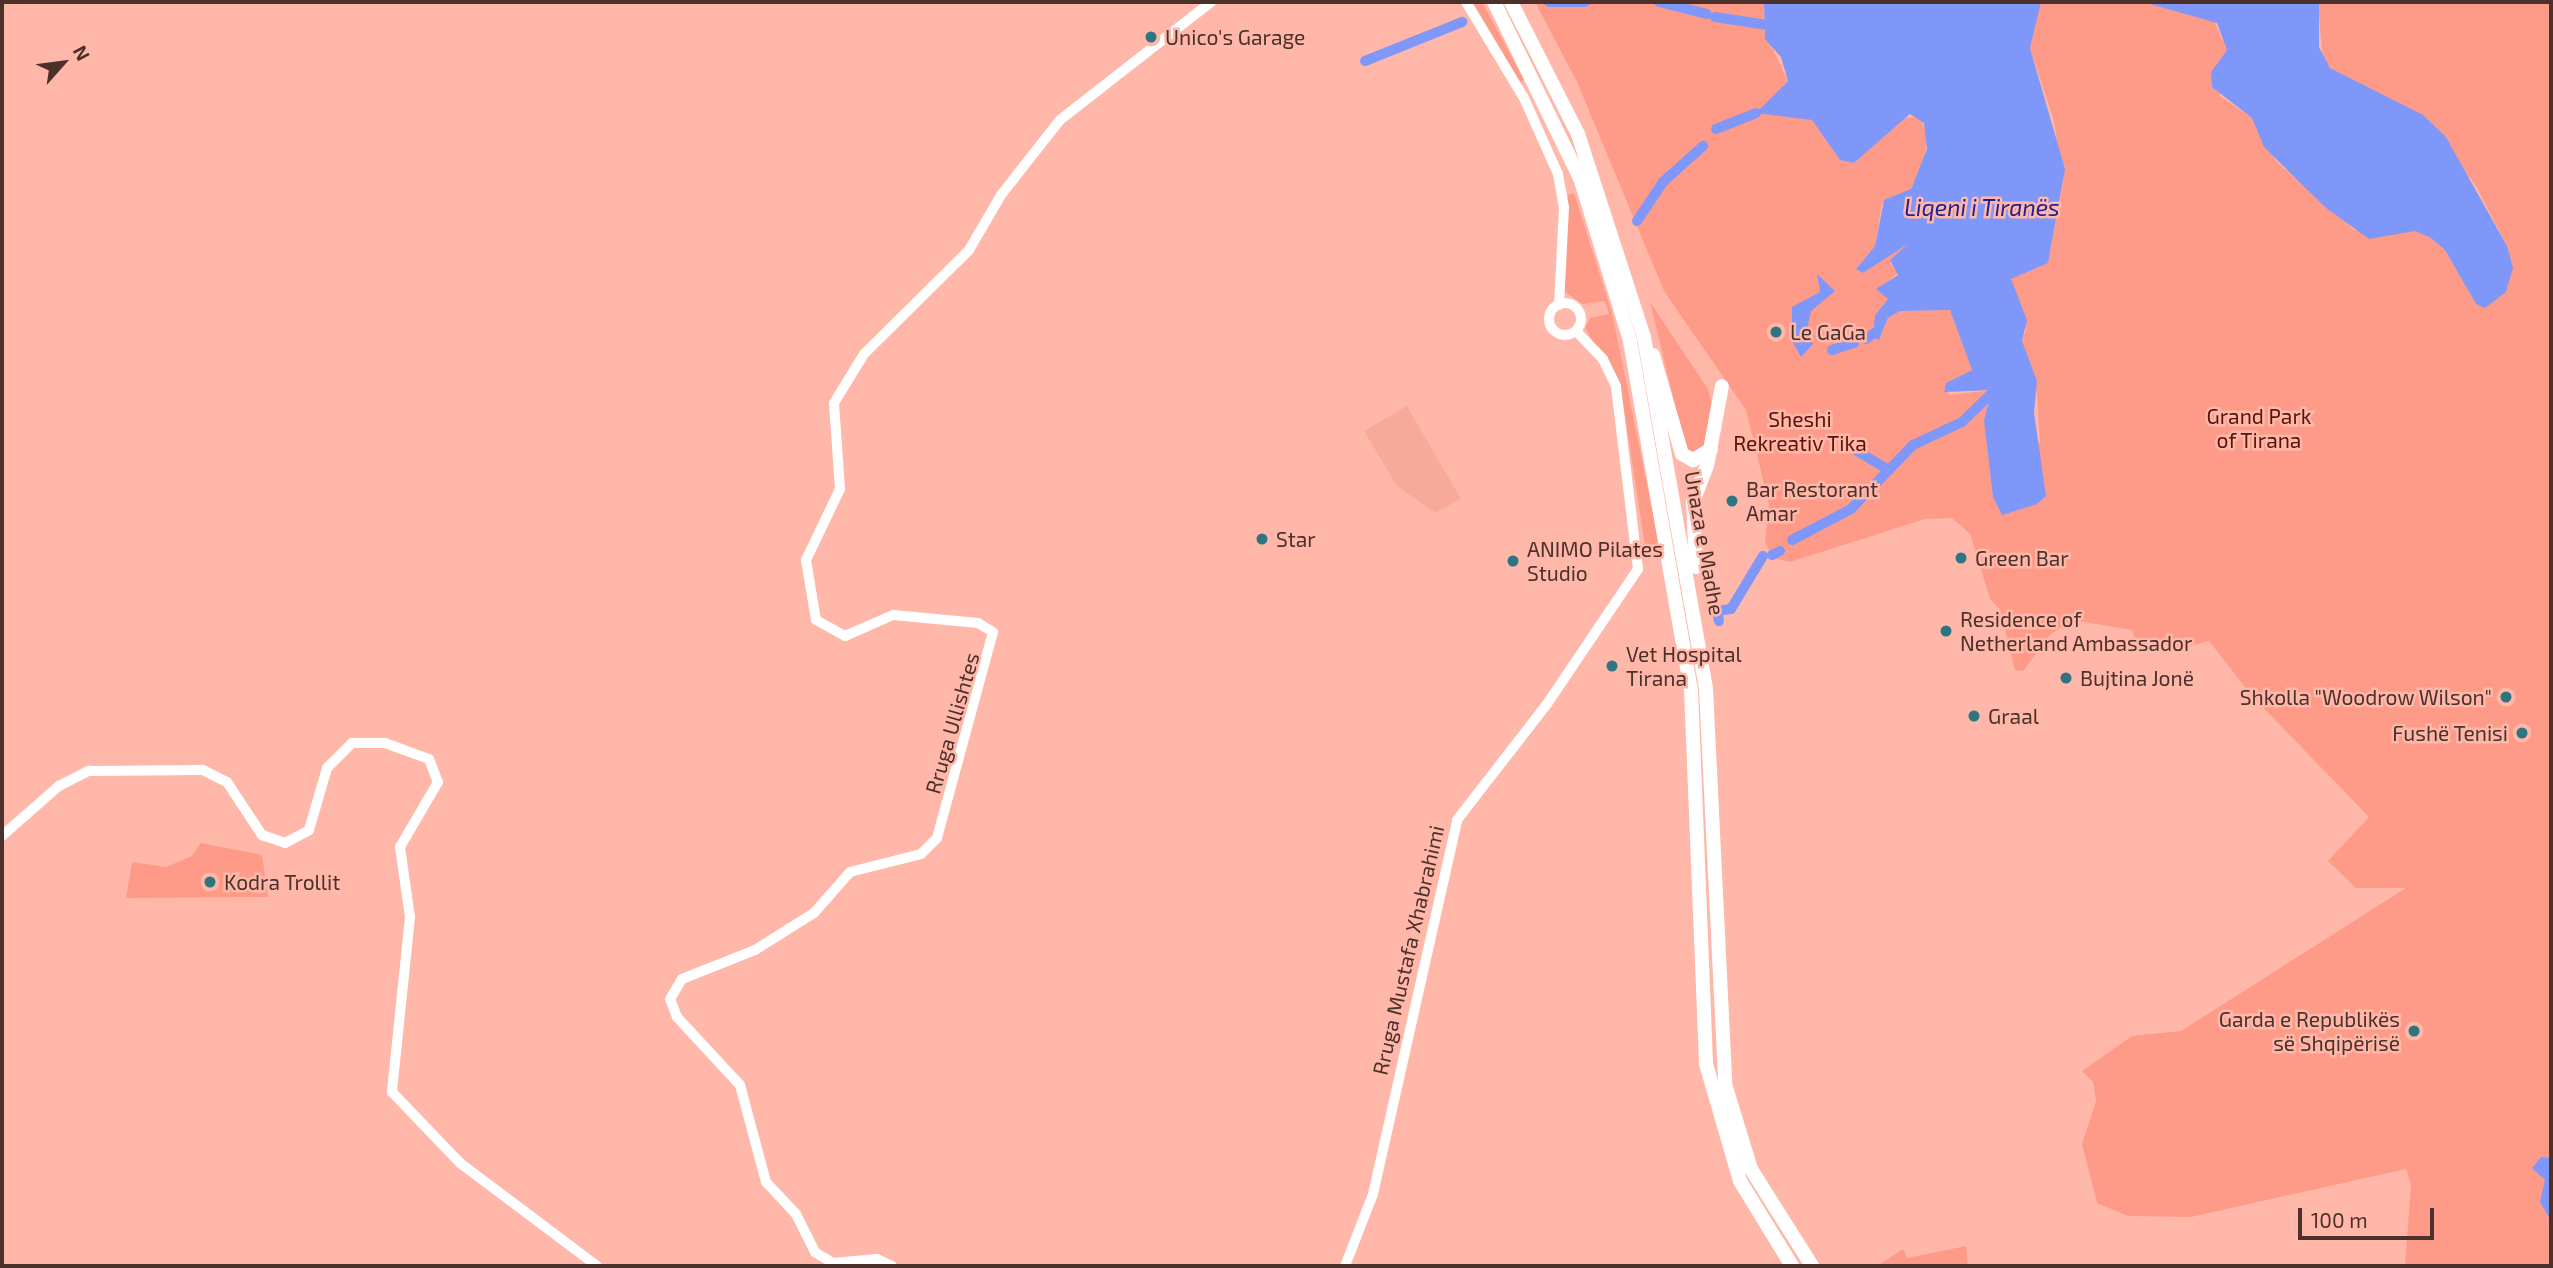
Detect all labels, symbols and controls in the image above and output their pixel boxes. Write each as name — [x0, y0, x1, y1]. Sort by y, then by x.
place label: Unico's Garage — [1165, 24, 1305, 50]
north arrow — [28, 28, 98, 98]
marker: Unico's Garage — [1143, 29, 1159, 45]
text: N — [69, 41, 95, 64]
water label: Liqeni i Tiranës — [1904, 193, 2060, 221]
place label: Le GaGa — [1790, 319, 1866, 345]
marker: Le GaGa — [1768, 324, 1784, 340]
park label: Grand Park of Tirana — [2207, 403, 2311, 453]
park label: Sheshi Rekreativ Tika — [1733, 406, 1867, 456]
street label: Unaza e Madhe — [1680, 469, 1730, 617]
place label: Bar Restorant Amar — [1746, 476, 1879, 526]
marker: Bar Restorant Amar — [1724, 493, 1740, 509]
place label: Star — [1276, 526, 1316, 552]
marker: Star — [1254, 531, 1270, 547]
place label: ANIMO Pilates Studio — [1527, 536, 1663, 586]
place label: Green Bar — [1975, 545, 2069, 571]
marker: Green Bar — [1953, 550, 1969, 566]
marker: ANIMO Pilates Studio — [1505, 553, 1521, 569]
place label: Residence of Netherland Ambassador — [1960, 606, 2193, 656]
marker: Residence of Netherland Ambassador — [1938, 623, 1954, 639]
place label: Vet Hospital Tirana — [1626, 641, 1742, 691]
street label: Rruga Ullishtes — [920, 650, 984, 796]
marker: Vet Hospital Tirana — [1604, 658, 1620, 674]
place label: Bujtina Jonë — [2080, 665, 2194, 691]
marker: Bujtina Jonë — [2058, 670, 2074, 686]
place label: Shkolla "Woodrow Wilson" — [2239, 684, 2492, 710]
marker: Shkolla "Woodrow Wilson" — [2498, 689, 2514, 705]
place label: Graal — [1988, 703, 2039, 729]
marker: Graal — [1966, 708, 1982, 724]
place label: Fushë Tenisi — [2392, 720, 2508, 746]
marker: Fushë Tenisi — [2514, 725, 2530, 741]
street label: Rruga Mustafa Xhabrahimi — [1367, 823, 1449, 1077]
place label: Kodra Trollit — [224, 869, 341, 895]
marker: Kodra Trollit — [202, 874, 218, 890]
place label: Garda e Republikës së Shqipërisë — [2219, 1006, 2400, 1056]
marker: Garda e Republikës së Shqipërisë — [2406, 1023, 2422, 1039]
scale bar — [2301, 1194, 2438, 1238]
text: 100 m — [2311, 1207, 2368, 1232]

